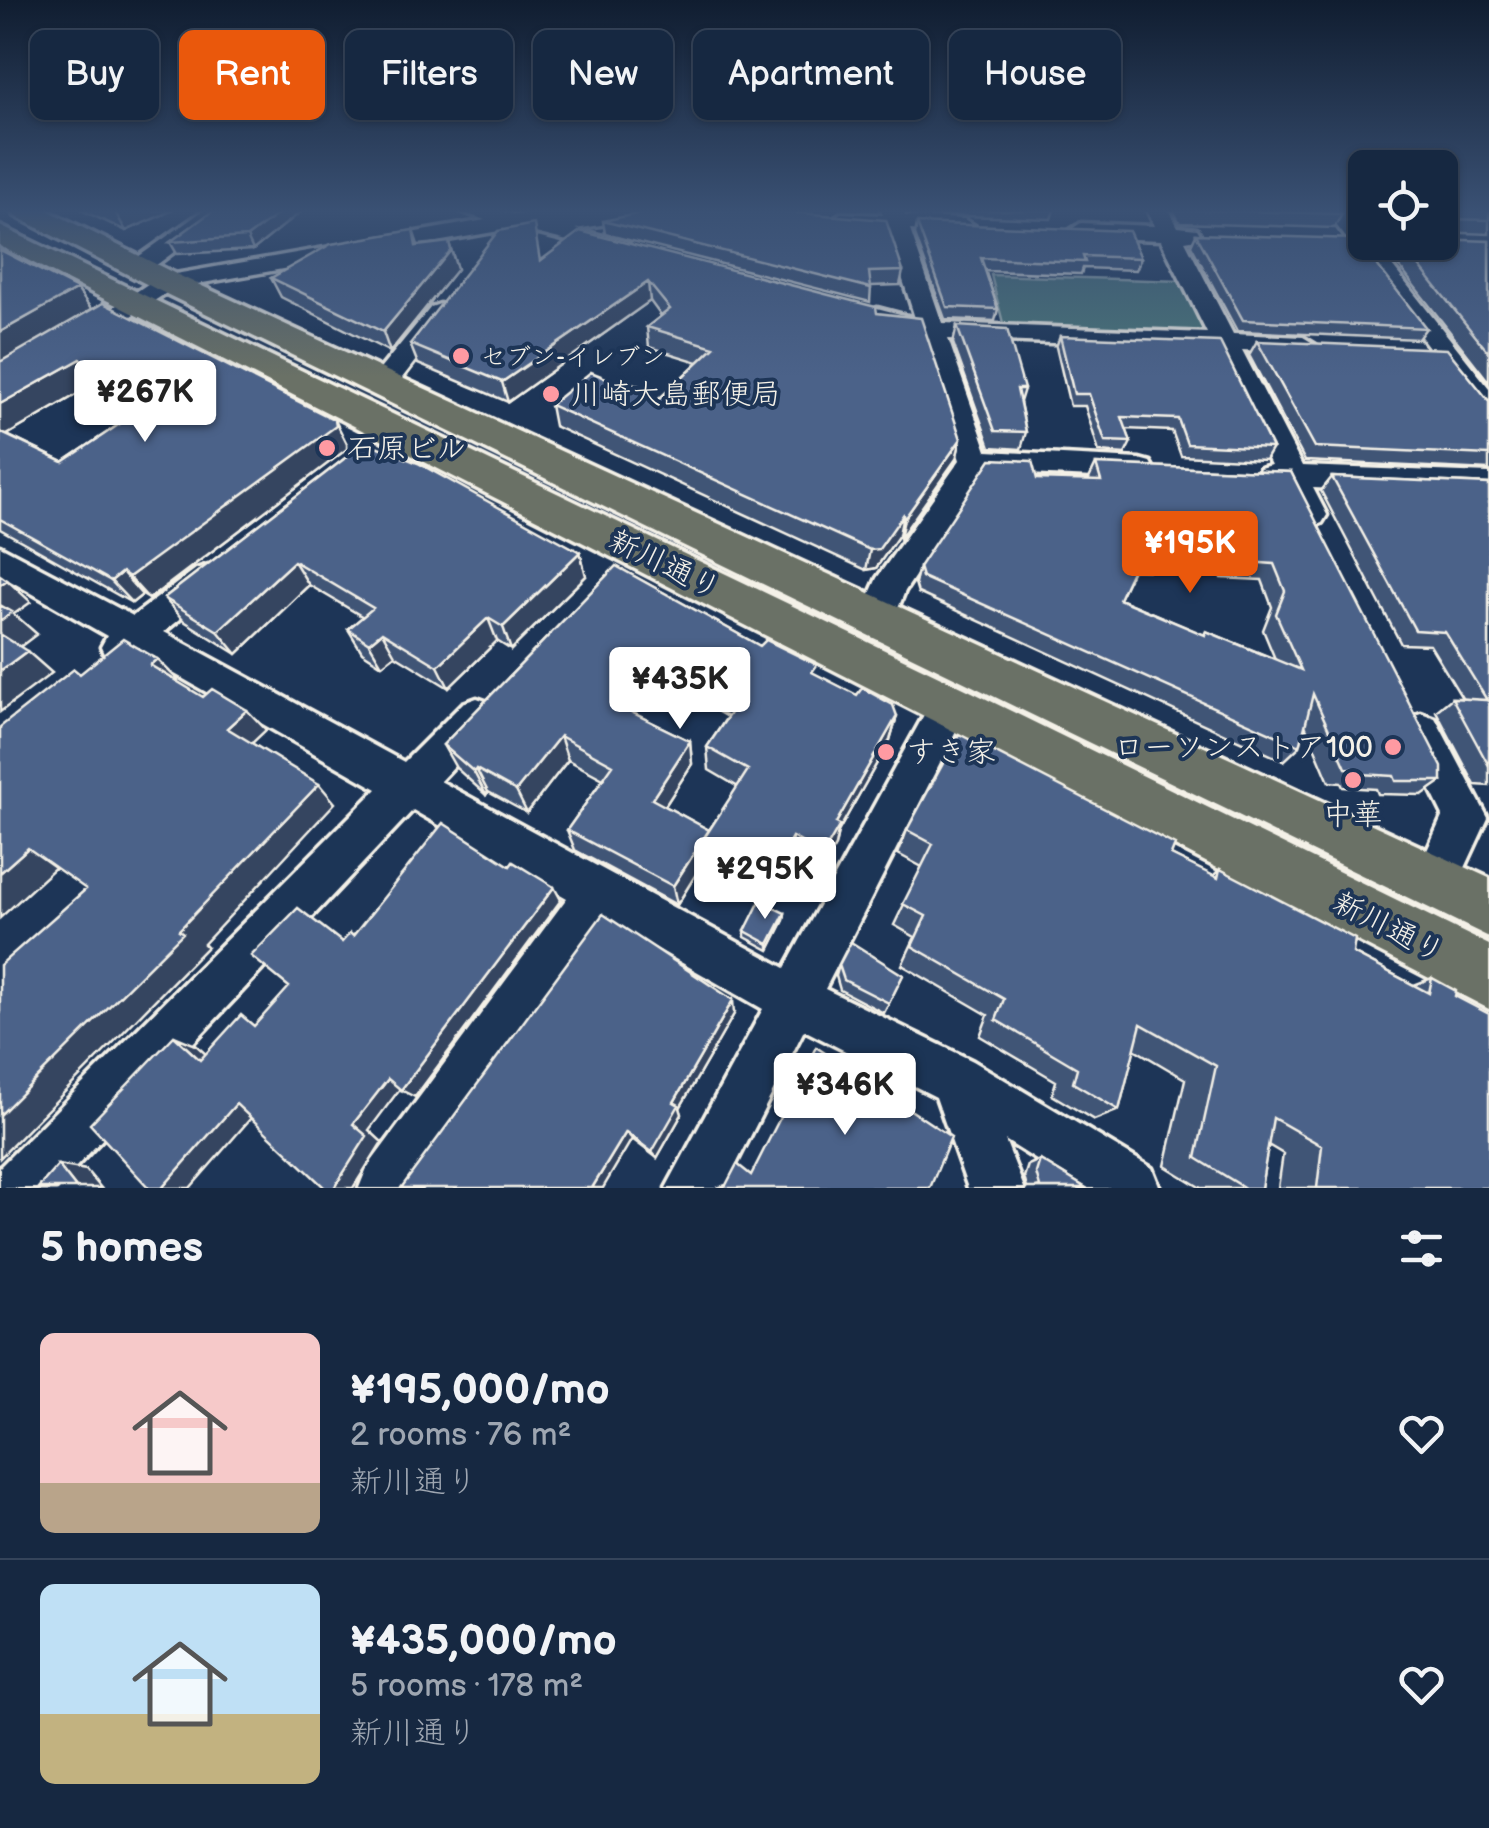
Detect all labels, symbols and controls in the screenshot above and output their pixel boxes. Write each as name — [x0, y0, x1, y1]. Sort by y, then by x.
chip: Buy — [30, 30, 159, 120]
chip: Rent — [179, 30, 325, 120]
chip: Filters — [345, 30, 513, 120]
chip: New — [533, 30, 673, 120]
chip: Apartment — [693, 30, 929, 120]
chip: House — [949, 30, 1121, 120]
map controls — [1348, 150, 1458, 260]
button: locate — [1348, 150, 1458, 260]
place label: セブン-イレブン — [481, 342, 665, 373]
marker: セブン-イレブン — [450, 345, 472, 367]
pin: ¥267K — [75, 360, 215, 445]
text: ¥267K — [96, 373, 194, 412]
place label: 川崎大島郵便局 — [571, 377, 781, 413]
marker: 川崎大島郵便局 — [540, 383, 562, 405]
place label: 石原ビル — [347, 431, 466, 467]
marker: 石原ビル — [316, 437, 338, 459]
pin: ¥195K — [1120, 511, 1260, 596]
street label: 新川通り — [603, 522, 726, 607]
text: ¥195K — [1144, 524, 1236, 563]
pin: ¥435K — [610, 647, 750, 732]
text: ¥435K — [631, 660, 729, 699]
place label: ローソンストア100 — [1114, 730, 1373, 766]
place label: すき家 — [906, 735, 996, 771]
marker: ローソンストア100 — [1382, 736, 1404, 758]
marker: すき家 — [875, 741, 897, 763]
marker: 中華 — [1342, 769, 1364, 791]
place label: 中華 — [1323, 797, 1383, 833]
pin: ¥295K — [695, 837, 835, 922]
text: ¥295K — [716, 850, 814, 889]
street label: 新川通り — [1327, 885, 1450, 971]
pin: ¥346K — [775, 1053, 915, 1138]
text: ¥346K — [796, 1066, 894, 1105]
icon: filters — [1394, 1221, 1449, 1276]
text: 5 homes — [40, 1223, 203, 1274]
text: ¥195,000/mo — [350, 1365, 610, 1416]
icon: home — [120, 1373, 240, 1493]
icon: heart — [1394, 1406, 1449, 1461]
text: 2 rooms · 76 m² — [350, 1416, 571, 1455]
text: 新川通り — [350, 1463, 478, 1502]
text: ¥435,000/mo — [350, 1616, 617, 1667]
icon: home — [120, 1624, 240, 1744]
icon: heart — [1394, 1657, 1449, 1712]
text: 5 rooms · 178 m² — [350, 1667, 583, 1706]
text: 新川通り — [350, 1714, 478, 1753]

